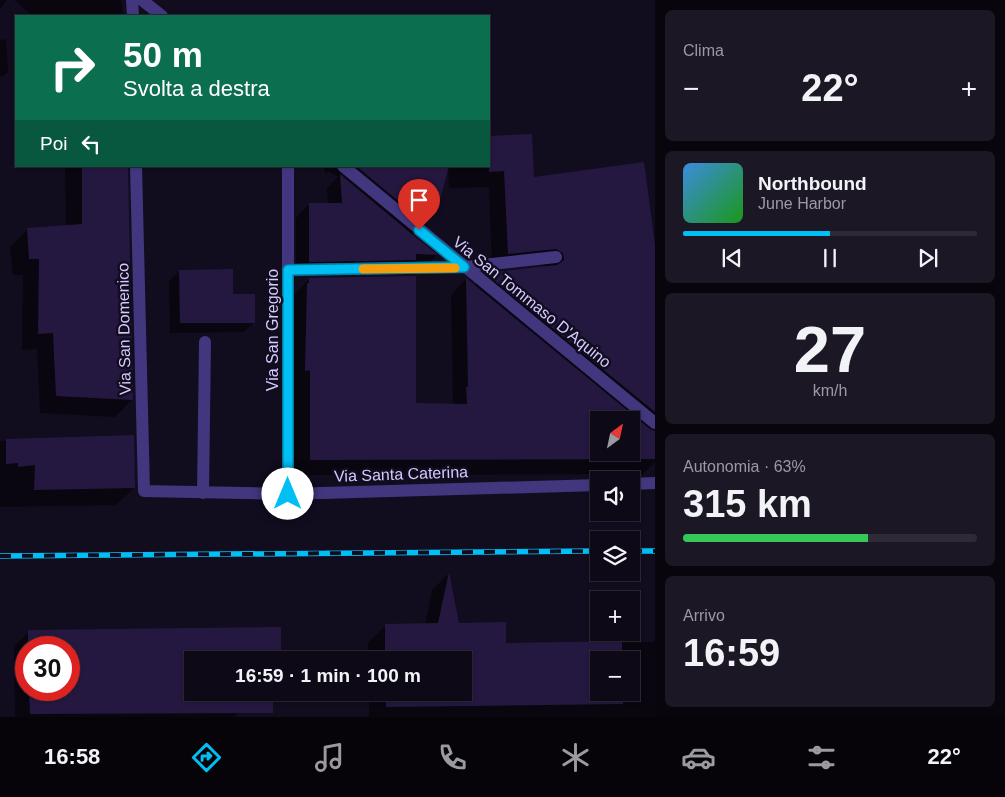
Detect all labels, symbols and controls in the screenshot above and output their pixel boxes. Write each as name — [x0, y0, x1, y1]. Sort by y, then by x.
icon: right — [40, 35, 105, 100]
text: 50 m — [123, 35, 203, 74]
text: Clima — [683, 42, 724, 59]
text: 22° — [801, 67, 859, 109]
text: − — [683, 73, 699, 104]
text: + — [961, 73, 977, 104]
text: Svolta a destra — [123, 76, 270, 101]
icon: left — [77, 130, 105, 158]
text: Poi — [40, 133, 67, 154]
text: Northbound — [758, 173, 867, 194]
pin — [398, 179, 440, 230]
icon: arrive — [405, 186, 433, 214]
text: June Harbor — [758, 195, 846, 212]
street label: Via San Tommaso D'Aquino — [450, 233, 614, 371]
icon: previous — [718, 244, 746, 272]
icon: pause — [816, 244, 844, 272]
icon: next — [914, 244, 942, 272]
street label: Via San Domenico — [114, 263, 134, 395]
street label: Via San Gregorio — [264, 269, 281, 391]
text: 27 — [794, 313, 866, 386]
text: km/h — [813, 382, 847, 399]
north arrow — [590, 411, 640, 461]
map controls — [590, 411, 640, 701]
text: Autonomia · 63% — [683, 458, 806, 475]
street label: Via Santa Caterina — [334, 463, 468, 485]
position arrow — [261, 467, 313, 519]
button: sound — [590, 471, 640, 521]
text: 315 km — [683, 483, 812, 525]
button: layers — [590, 531, 640, 581]
button: + — [590, 591, 640, 641]
text: Arrivo — [683, 607, 725, 624]
text: 16:59 — [683, 632, 780, 674]
speed limit sign: 30 — [15, 636, 80, 701]
button: − — [590, 651, 640, 701]
text: 16:59 · 1 min · 100 m — [235, 665, 421, 686]
icon: directions — [189, 740, 224, 775]
icon: music — [312, 740, 347, 775]
icon: phone — [435, 740, 470, 775]
icon: climate — [558, 740, 593, 775]
icon: car — [681, 740, 716, 775]
icon: filters — [804, 740, 839, 775]
text: 16:58 — [44, 744, 100, 769]
text: 22° — [928, 744, 961, 769]

